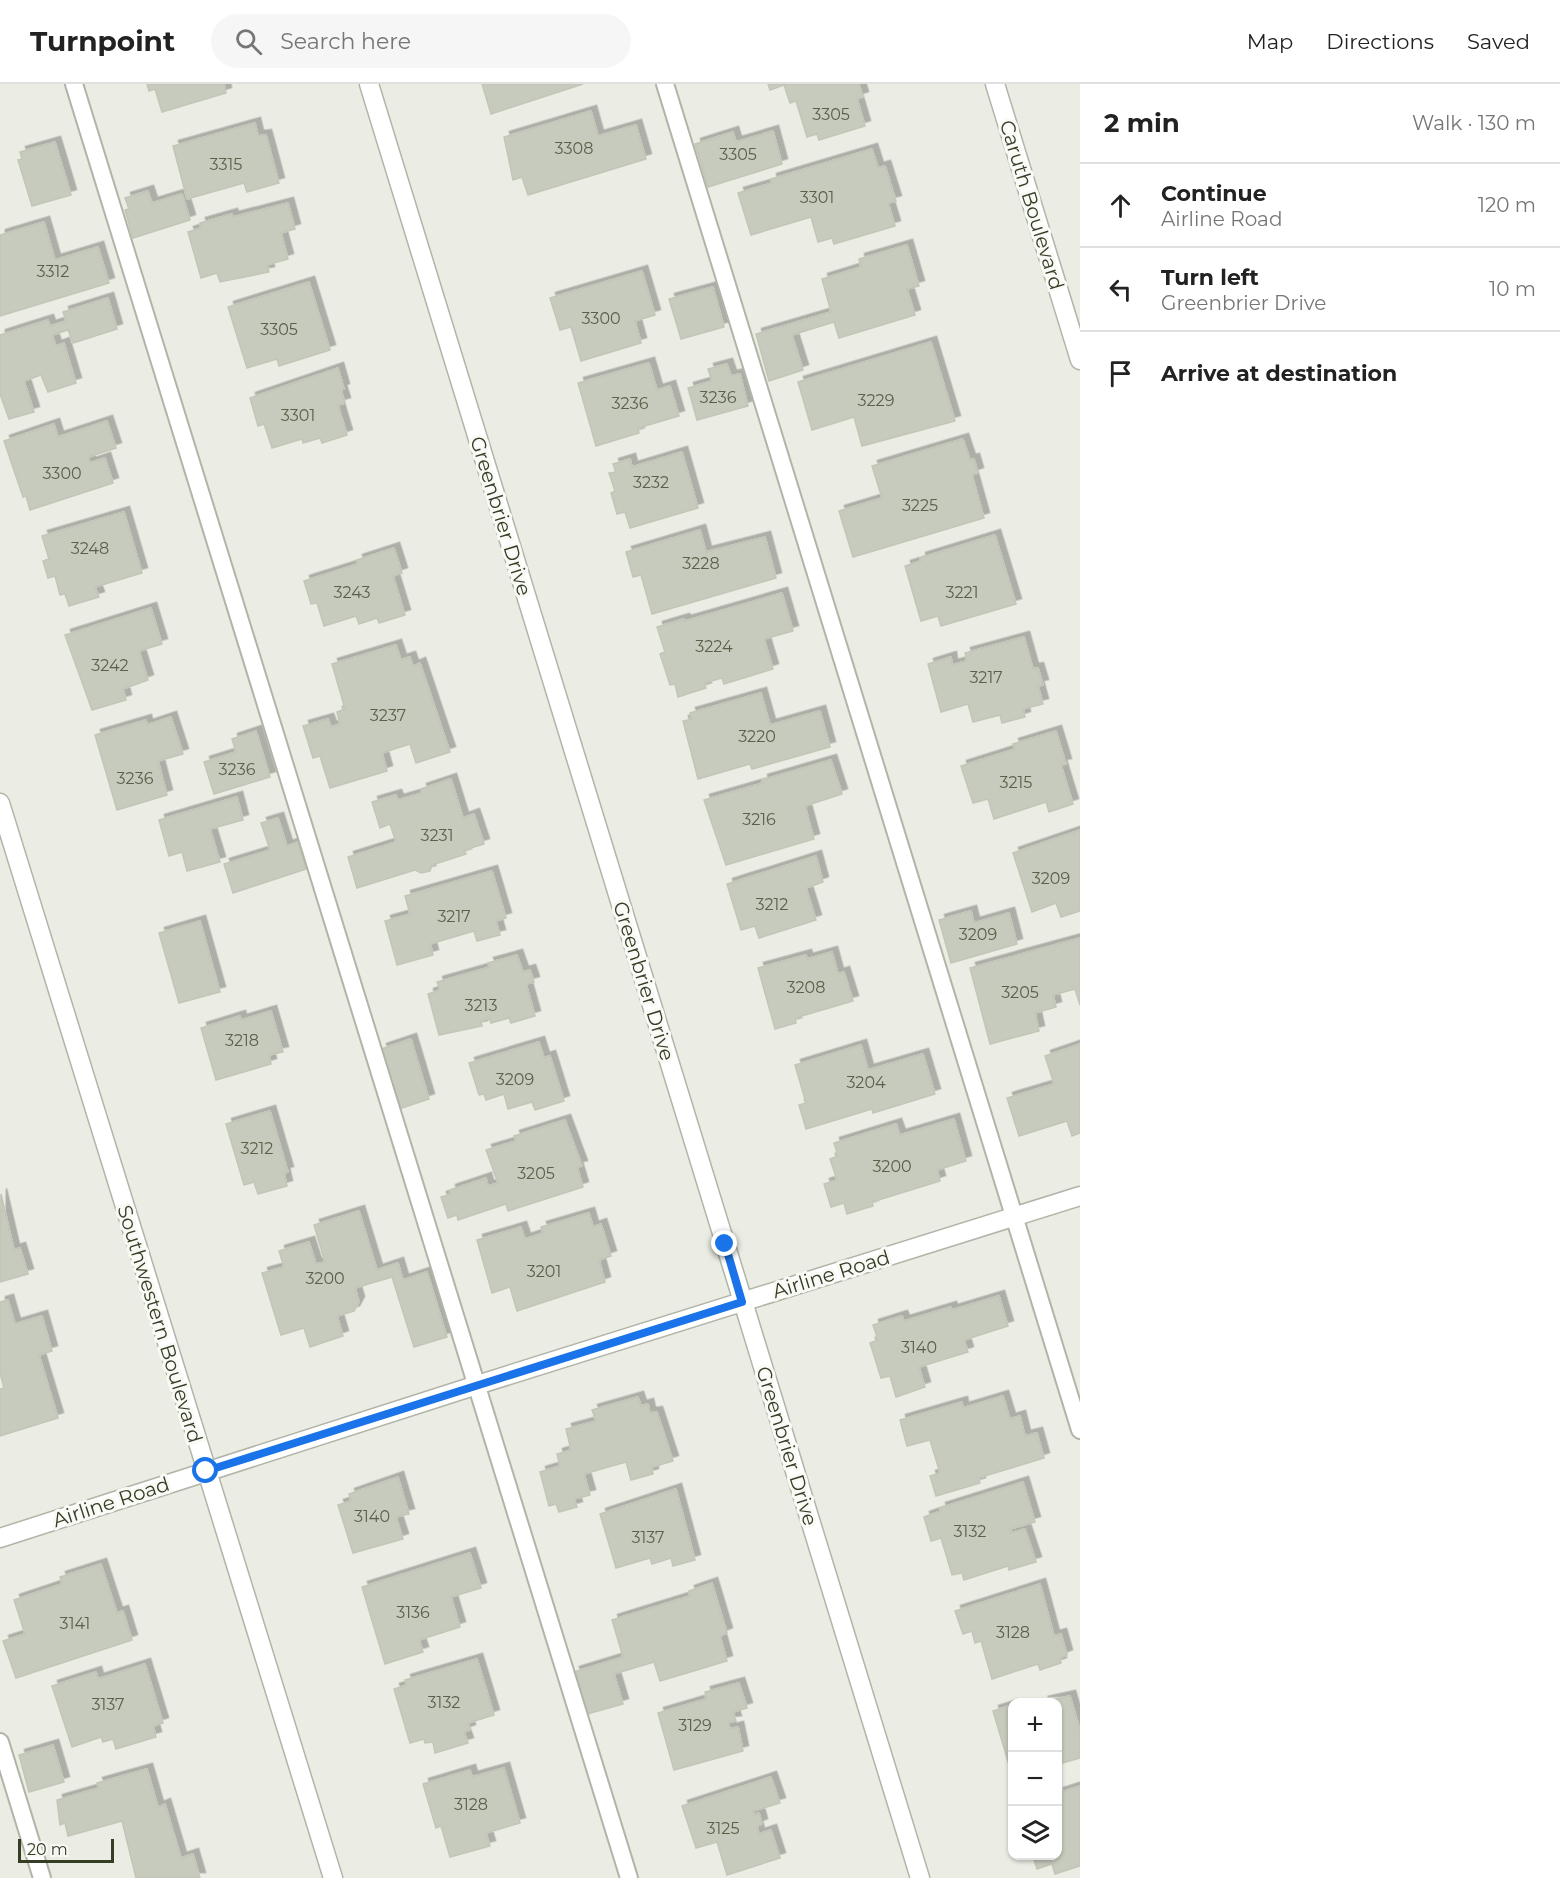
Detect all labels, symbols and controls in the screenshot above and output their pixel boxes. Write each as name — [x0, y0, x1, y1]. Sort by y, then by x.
search box — [211, 14, 631, 68]
text: Turnpoint — [30, 24, 175, 58]
icon: search — [232, 25, 265, 58]
text: Search here — [280, 28, 411, 55]
text: Map — [1247, 29, 1293, 54]
text: Directions — [1326, 29, 1434, 54]
text: Saved — [1467, 29, 1530, 54]
house number: 3305 — [812, 105, 850, 124]
text: 2 min — [1104, 107, 1180, 139]
text: Walk · 130 m — [1412, 111, 1536, 135]
street label: Caruth Boulevard — [995, 117, 1069, 293]
house number: 3308 — [555, 139, 593, 158]
house number: 3305 — [719, 145, 757, 164]
house number: 3315 — [210, 155, 242, 174]
text: Continue — [1161, 180, 1267, 207]
house number: 3301 — [800, 188, 834, 207]
icon: ahead — [1104, 189, 1137, 222]
text: 120 m — [1478, 193, 1536, 217]
text: Airline Road — [1161, 207, 1282, 231]
house number: 3312 — [37, 262, 69, 281]
text: Turn left — [1161, 264, 1259, 291]
icon: left — [1104, 273, 1137, 306]
text: 10 m — [1489, 277, 1536, 301]
text: Greenbrier Drive — [1161, 291, 1326, 315]
house number: 3300 — [581, 309, 621, 328]
house number: 3305 — [260, 320, 298, 339]
icon: arrive — [1104, 357, 1137, 390]
text: Arrive at destination — [1161, 360, 1397, 387]
house number: 3236 — [700, 388, 737, 407]
house number: 3229 — [858, 391, 894, 410]
house number: 3236 — [612, 394, 649, 413]
house number: 3301 — [281, 406, 315, 425]
street label: Greenbrier Drive — [465, 433, 537, 599]
house number: 3300 — [42, 464, 82, 483]
house number: 3232 — [633, 473, 669, 492]
house number: 3225 — [902, 496, 938, 515]
house number: 3248 — [71, 539, 109, 558]
house number: 3228 — [682, 554, 720, 573]
house number: 3243 — [333, 583, 371, 602]
house number: 3221 — [946, 583, 978, 602]
house number: 3224 — [695, 637, 733, 656]
house number: 3242 — [91, 656, 129, 675]
house number: 3217 — [969, 668, 1003, 687]
house number: 3237 — [370, 706, 406, 725]
house number: 3220 — [738, 727, 776, 746]
house number: 3236 — [219, 760, 256, 779]
house number: 3236 — [117, 769, 154, 788]
house number: 3215 — [1000, 773, 1032, 792]
house number: 3216 — [742, 810, 776, 829]
house number: 3231 — [421, 826, 453, 845]
house number: 3209 — [1032, 869, 1070, 888]
house number: 3212 — [756, 895, 788, 914]
street label: Greenbrier Drive — [608, 898, 680, 1064]
house number: 3217 — [437, 907, 471, 926]
house number: 3209 — [959, 925, 997, 944]
house number: 3208 — [787, 978, 825, 997]
house number: 3205 — [1001, 983, 1039, 1002]
house number: 3213 — [465, 996, 497, 1015]
house number: 3218 — [225, 1031, 259, 1050]
house number: 3209 — [496, 1070, 534, 1089]
house number: 3204 — [846, 1073, 886, 1092]
house number: 3212 — [241, 1139, 273, 1158]
house number: 3200 — [872, 1157, 912, 1176]
house number: 3205 — [517, 1164, 555, 1183]
street label: Southwestern Boulevard — [112, 1202, 208, 1446]
route end — [711, 1230, 737, 1256]
street label: Airline Road — [769, 1245, 893, 1303]
house number: 3201 — [527, 1262, 561, 1281]
house number: 3200 — [305, 1269, 345, 1288]
house number: 3140 — [901, 1338, 937, 1357]
street label: Greenbrier Drive — [751, 1363, 823, 1529]
route start — [192, 1457, 218, 1483]
street label: Airline Road — [50, 1472, 172, 1532]
house number: 3140 — [354, 1507, 390, 1526]
house number: 3132 — [954, 1522, 986, 1541]
house number: 3137 — [631, 1528, 665, 1547]
house number: 3136 — [396, 1603, 430, 1622]
house number: 3141 — [60, 1614, 90, 1633]
house number: 3128 — [996, 1623, 1030, 1642]
house number: 3132 — [428, 1693, 460, 1712]
house number: 3137 — [91, 1695, 125, 1714]
map controls — [1008, 1698, 1062, 1860]
button: + — [1008, 1698, 1062, 1752]
house number: 3129 — [678, 1716, 712, 1735]
button: − — [1008, 1752, 1062, 1806]
house number: 3128 — [454, 1795, 488, 1814]
button: layers — [1008, 1806, 1062, 1860]
house number: 3125 — [707, 1819, 739, 1838]
scale bar — [18, 1836, 114, 1864]
text: 20 m — [27, 1840, 68, 1859]

